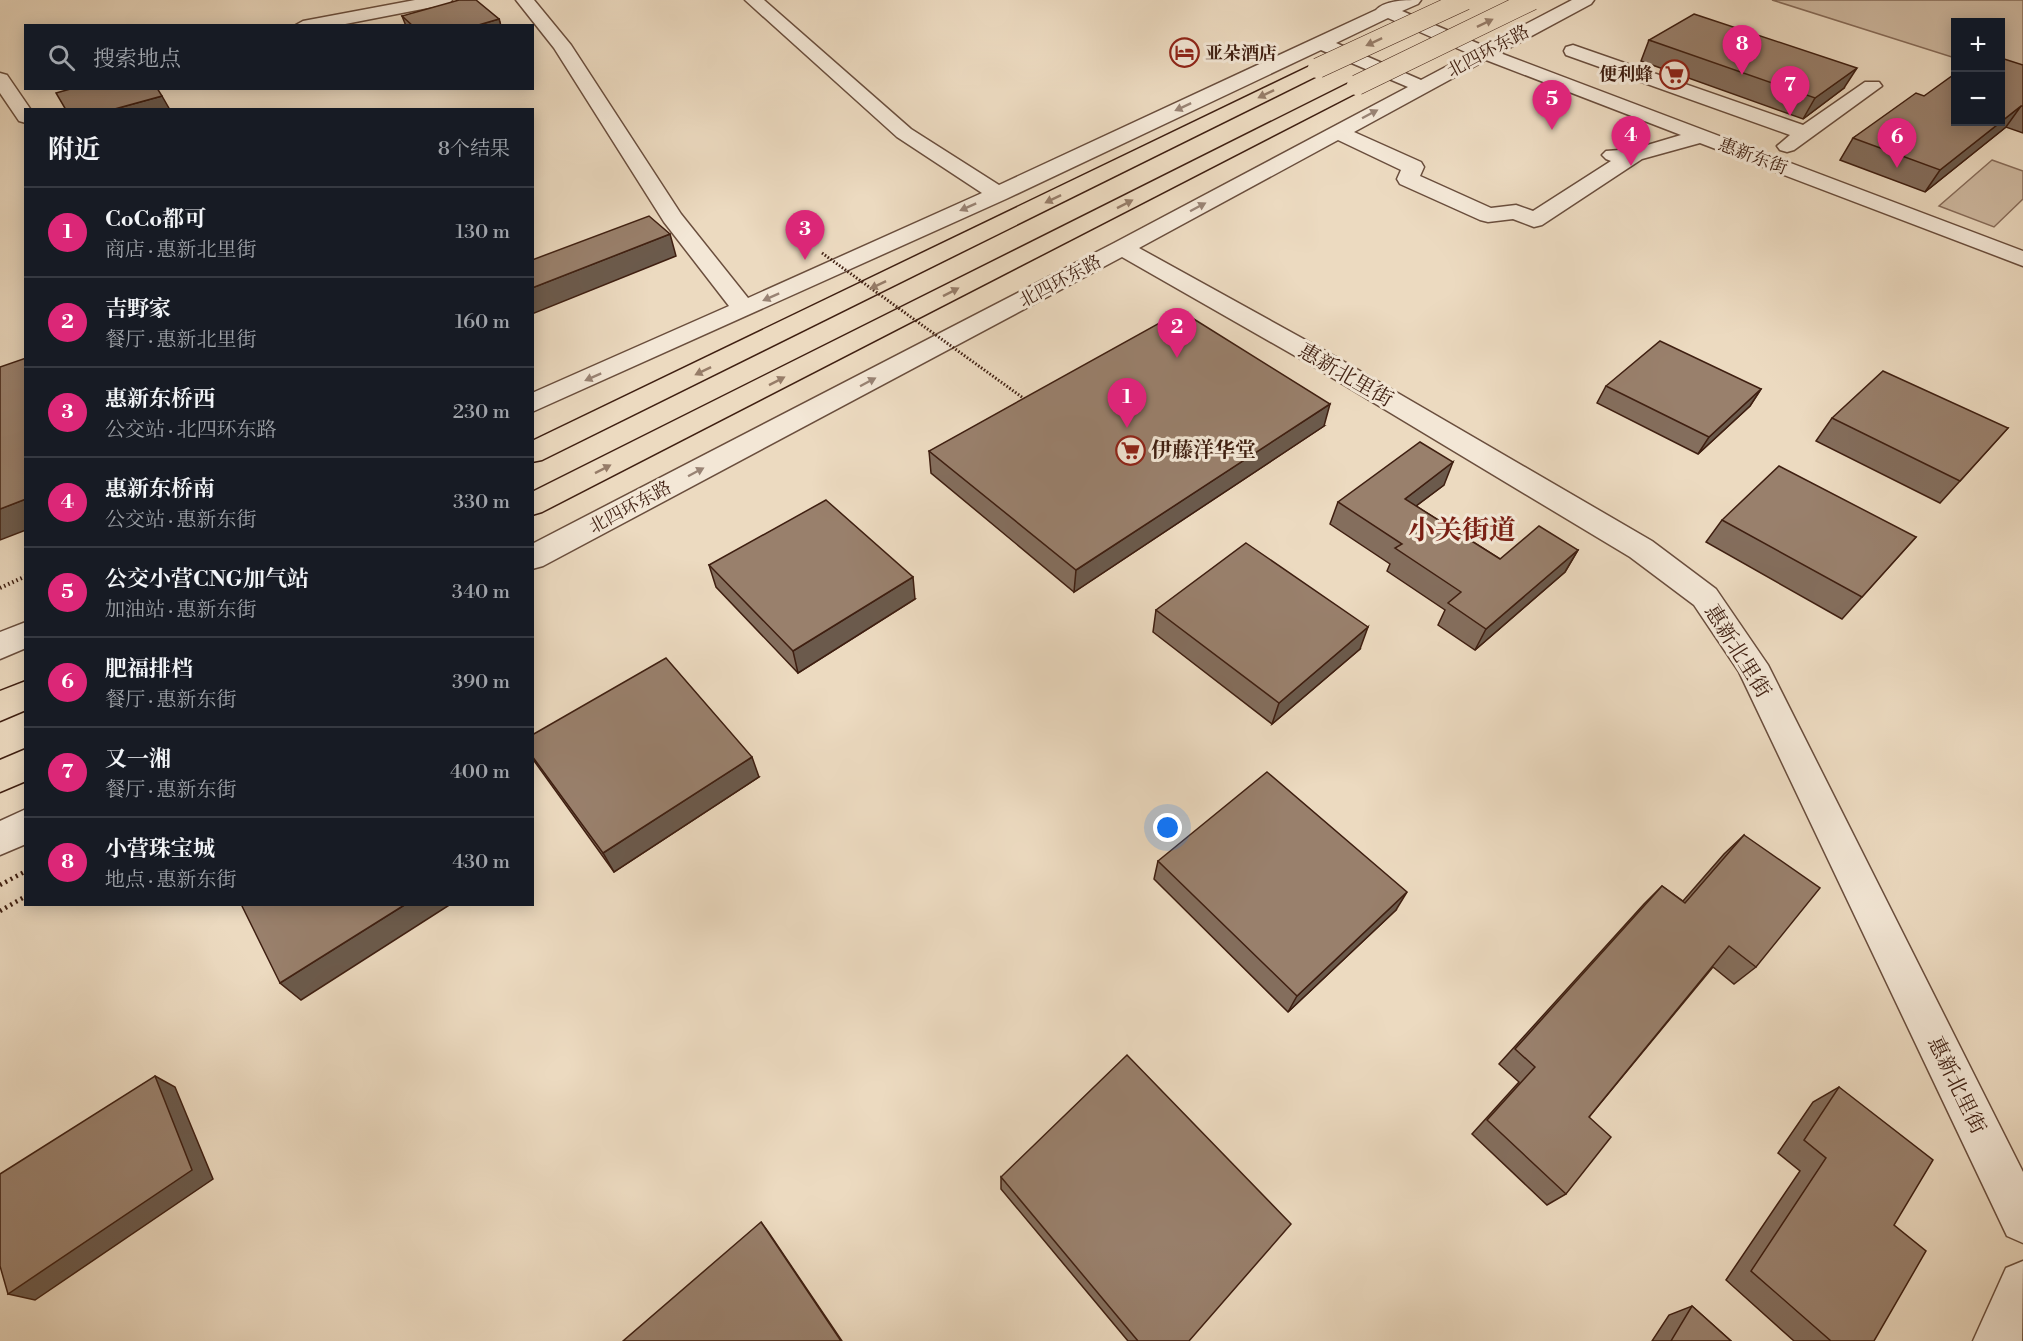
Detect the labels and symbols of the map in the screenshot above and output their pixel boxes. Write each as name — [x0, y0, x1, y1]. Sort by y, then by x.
one-way arrow — [1477, 18, 1494, 27]
street label: 北四环东路 — [1443, 20, 1533, 83]
pin: 8 — [1722, 26, 1762, 75]
hotel icon: 亚朵酒店 — [1168, 37, 1200, 69]
one-way arrow — [1365, 38, 1382, 47]
place label: 亚朵酒店 — [1205, 42, 1277, 65]
supermarket icon: 便利蜂 — [1658, 58, 1690, 90]
place label: 便利蜂 — [1599, 63, 1653, 86]
pin: 7 — [1770, 66, 1810, 116]
pin: 5 — [1532, 80, 1572, 130]
one-way arrow — [1257, 89, 1274, 99]
one-way arrow — [1174, 103, 1192, 113]
one-way arrow — [1362, 109, 1379, 119]
pin: 4 — [1612, 116, 1650, 166]
pin: 6 — [1878, 118, 1916, 168]
street label: 惠新东街 — [1715, 133, 1791, 180]
one-way arrow — [1044, 194, 1061, 203]
one-way arrow — [1116, 199, 1133, 209]
one-way arrow — [1190, 202, 1207, 212]
one-way arrow — [960, 203, 977, 212]
pin: 3 — [786, 210, 824, 260]
street label: 北四环东路 — [1015, 250, 1105, 313]
one-way arrow — [869, 280, 886, 290]
one-way arrow — [942, 288, 959, 297]
one-way arrow — [763, 292, 780, 301]
pin: 2 — [1158, 308, 1196, 358]
street label: 惠新北里街 — [1294, 338, 1397, 413]
one-way arrow — [694, 366, 711, 376]
one-way arrow — [584, 372, 602, 382]
one-way arrow — [769, 376, 786, 386]
one-way arrow — [860, 377, 877, 386]
pin: 1 — [1108, 378, 1146, 428]
supermarket icon: 伊藤洋华堂 — [1114, 434, 1146, 466]
place label: 伊藤洋华堂 — [1151, 438, 1256, 464]
one-way arrow — [595, 465, 612, 474]
one-way arrow — [687, 468, 704, 477]
street label: 北四环东路 — [585, 476, 675, 539]
district label: 小关街道 — [1408, 514, 1516, 548]
street label: 惠新北里街 — [1698, 600, 1776, 703]
your location — [1153, 813, 1182, 842]
street label: 惠新北里街 — [1921, 1033, 1991, 1138]

